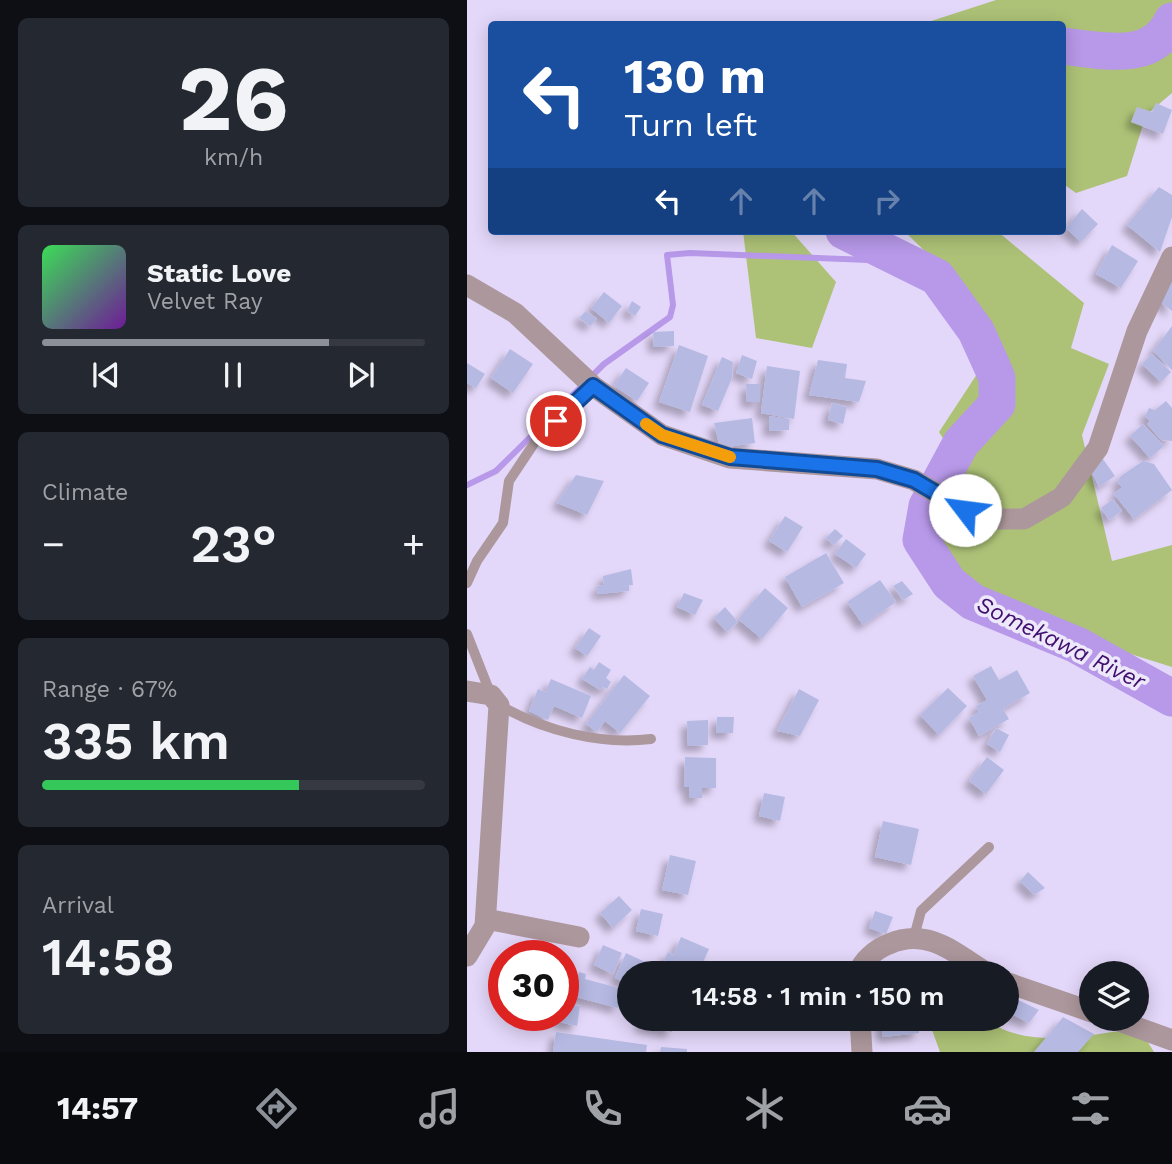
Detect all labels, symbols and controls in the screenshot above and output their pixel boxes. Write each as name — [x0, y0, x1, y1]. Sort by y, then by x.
text: 26 — [178, 45, 289, 152]
text: 130 m — [624, 47, 766, 105]
icon: left — [509, 49, 600, 140]
text: Turn left — [624, 106, 757, 144]
text: km/h — [204, 144, 263, 171]
icon: left — [649, 182, 687, 220]
icon: ahead — [722, 182, 760, 220]
icon: ahead — [795, 182, 833, 220]
icon: right — [868, 182, 906, 220]
text: Static Love — [147, 258, 291, 288]
text: Velvet Ray — [147, 288, 263, 315]
icon: previous — [87, 356, 125, 394]
icon: pause — [214, 356, 252, 394]
icon: next — [342, 356, 380, 394]
pin — [526, 391, 586, 451]
icon: arrive — [537, 402, 575, 440]
position arrow — [928, 473, 1002, 547]
text: Climate — [42, 479, 128, 506]
text: 23° — [190, 514, 277, 575]
text: − — [42, 522, 65, 566]
text: + — [402, 522, 425, 566]
water label: Somekawa River — [972, 591, 1150, 696]
text: Range · 67% — [42, 676, 177, 703]
text: 335 km — [42, 711, 230, 772]
text: Arrival — [42, 892, 114, 919]
text: 14:58 — [42, 927, 175, 988]
speed limit sign: 30 — [488, 940, 579, 1031]
map controls — [1079, 961, 1149, 1031]
button: layers — [1079, 961, 1149, 1031]
text: 14:58 · 1 min · 150 m — [692, 981, 944, 1011]
icon: directions — [252, 1084, 301, 1133]
icon: music — [415, 1084, 464, 1133]
icon: phone — [578, 1084, 627, 1133]
icon: climate — [740, 1084, 789, 1133]
icon: car — [903, 1084, 952, 1133]
icon: filters — [1066, 1084, 1115, 1133]
text: 14:57 — [57, 1089, 138, 1127]

